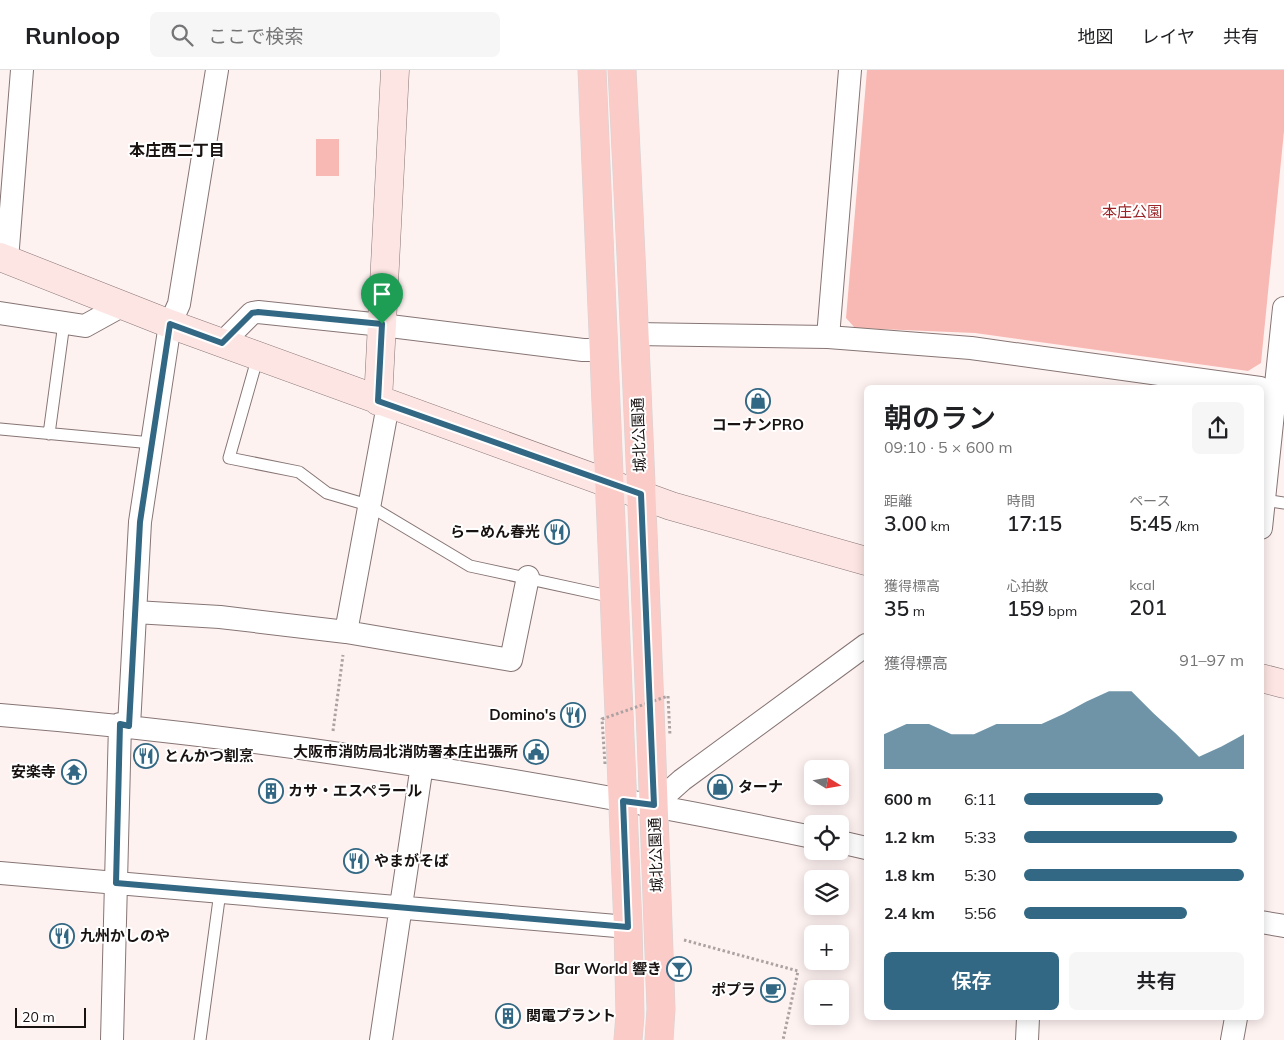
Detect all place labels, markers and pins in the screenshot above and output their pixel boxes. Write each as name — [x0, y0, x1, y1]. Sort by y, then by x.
pin — [361, 273, 403, 324]
shop icon: コーナンPRO — [745, 388, 771, 414]
place label: コーナンPRO — [712, 415, 804, 434]
restaurant icon: らーめん春光 — [544, 519, 570, 545]
place label: らーめん春光 — [450, 522, 540, 541]
restaurant icon: Domino's — [560, 702, 586, 728]
place label: Domino's — [489, 705, 556, 724]
public building icon: 大阪市消防局北消防署本庄出張所 — [523, 739, 549, 765]
place label: 大阪市消防局北消防署本庄出張所 — [293, 742, 518, 761]
restaurant icon: とんかつ割烹 — [133, 743, 159, 769]
place label: とんかつ割烹 — [164, 746, 254, 765]
temple icon: 安楽寺 — [61, 759, 87, 785]
place label: 安楽寺 — [11, 762, 56, 781]
shop icon: ターナ — [707, 774, 733, 800]
place label: ターナ — [738, 777, 783, 796]
building icon: カサ・エスペラール — [258, 778, 284, 804]
place label: カサ・エスペラール — [288, 781, 422, 800]
restaurant icon: やまがそば — [343, 848, 369, 874]
place label: やまがそば — [374, 851, 449, 870]
restaurant icon: 九州かしのや — [49, 923, 75, 949]
place label: 九州かしのや — [80, 926, 170, 945]
bar icon: Bar World 響き — [666, 956, 692, 982]
place label: Bar World 響き — [554, 959, 662, 978]
cafe icon: ポプラ — [760, 977, 786, 1003]
place label: ポプラ — [711, 980, 756, 999]
building icon: 関電プラント — [495, 1003, 521, 1029]
place label: 関電プラント — [526, 1006, 616, 1025]

